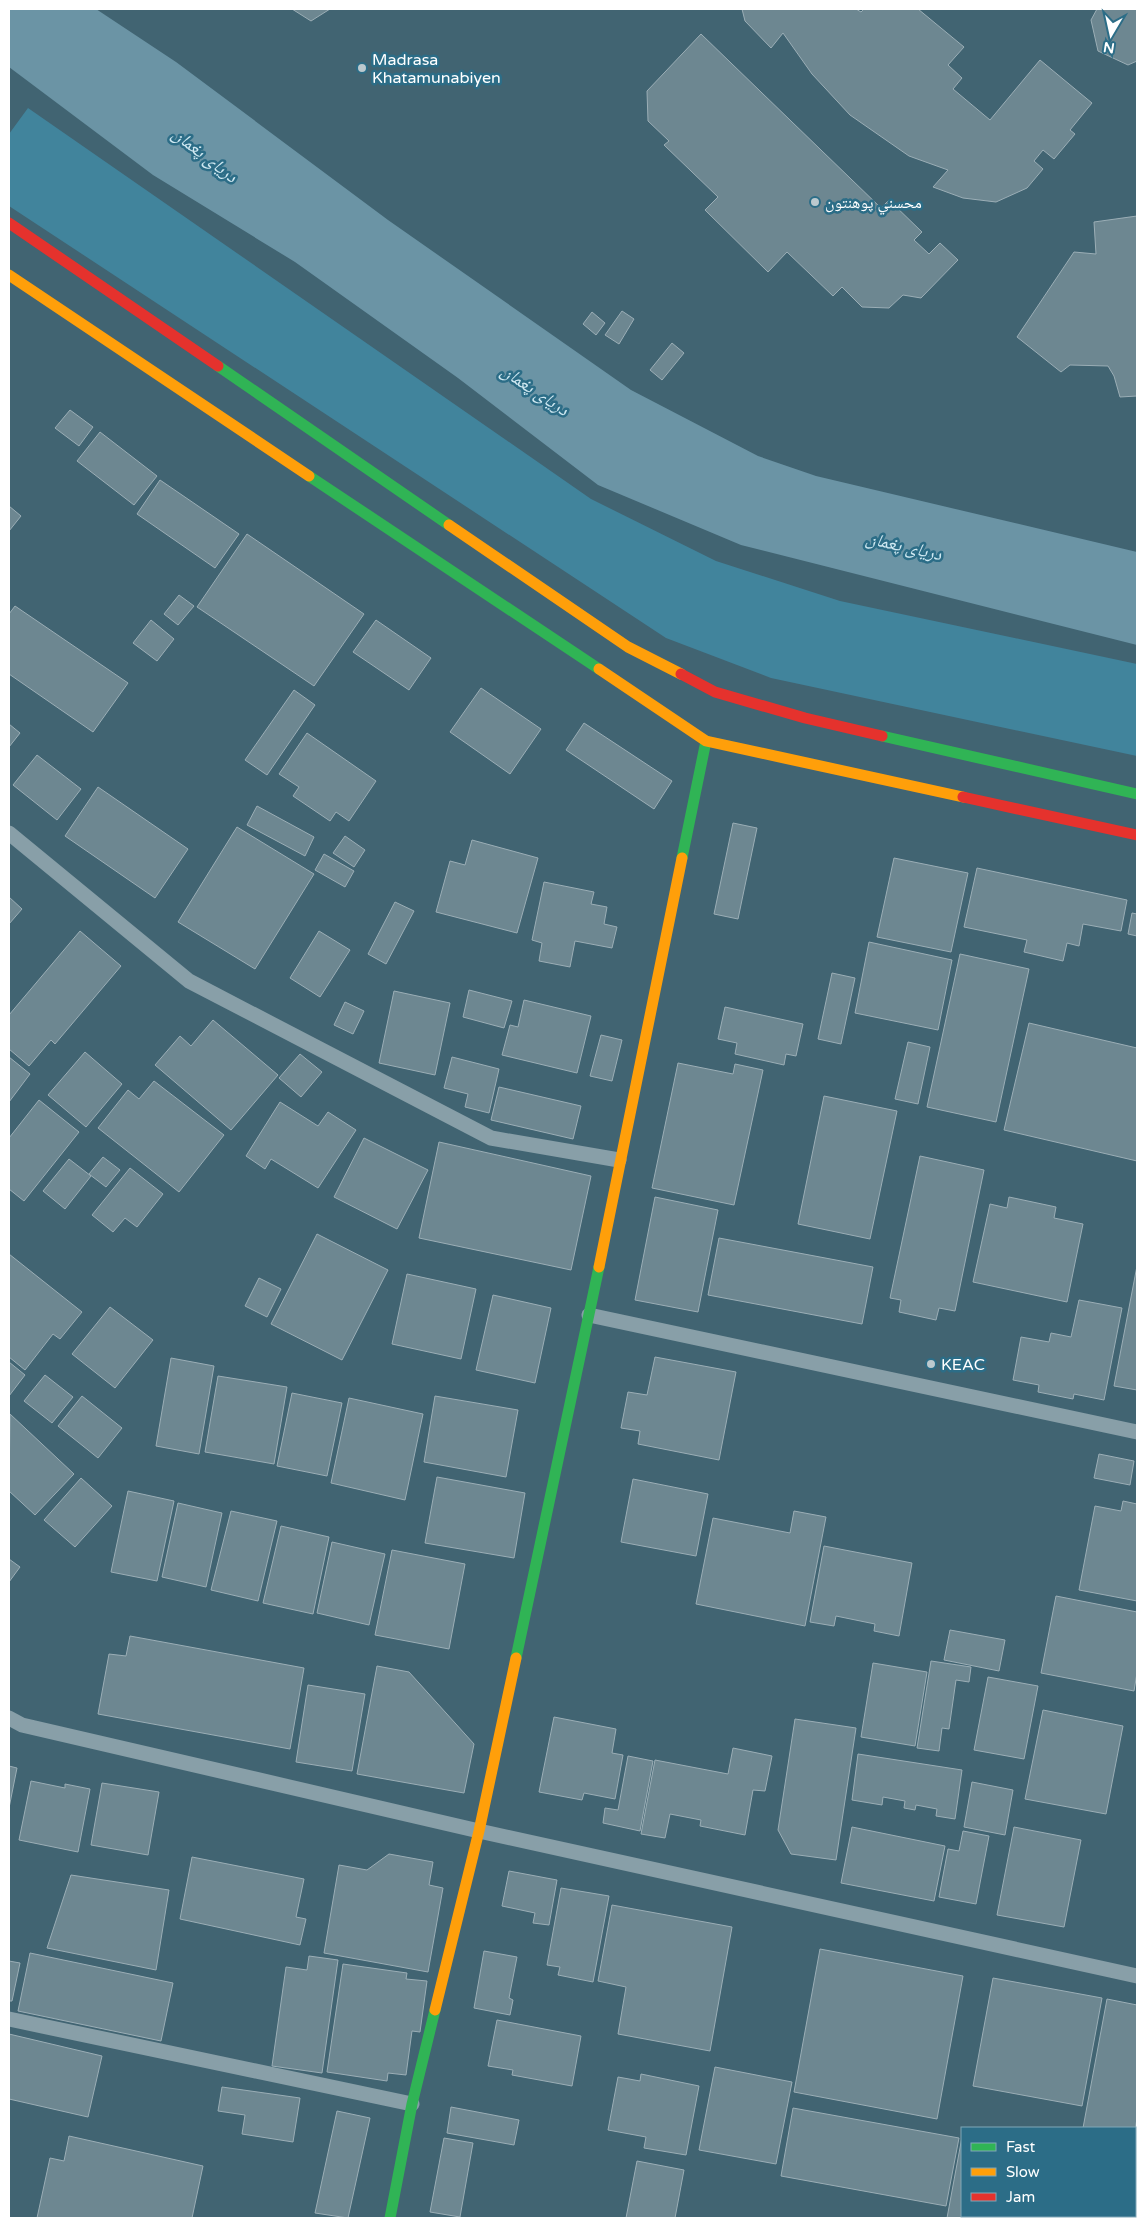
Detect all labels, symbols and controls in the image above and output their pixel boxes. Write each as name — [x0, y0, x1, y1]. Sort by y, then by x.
north arrow — [1086, 10, 1136, 60]
text: N — [1102, 38, 1116, 57]
place label: Madrasa Khatamunabiyen — [372, 50, 501, 88]
marker: Madrasa Khatamunabiyen — [356, 62, 368, 74]
water label: دریای پغمان — [168, 123, 243, 188]
place label: محسني پوهنتون — [825, 193, 922, 215]
marker: محسني پوهنتون — [809, 196, 821, 208]
water label: دریای پغمان — [497, 359, 574, 421]
water label: دریای پغمان — [864, 527, 945, 566]
place label: KEAC — [941, 1355, 985, 1375]
marker: KEAC — [925, 1358, 937, 1370]
legend — [961, 2127, 1136, 2217]
text: Fast — [1006, 2138, 1036, 2156]
text: Slow — [1006, 2163, 1040, 2181]
text: Jam — [1006, 2188, 1035, 2206]

